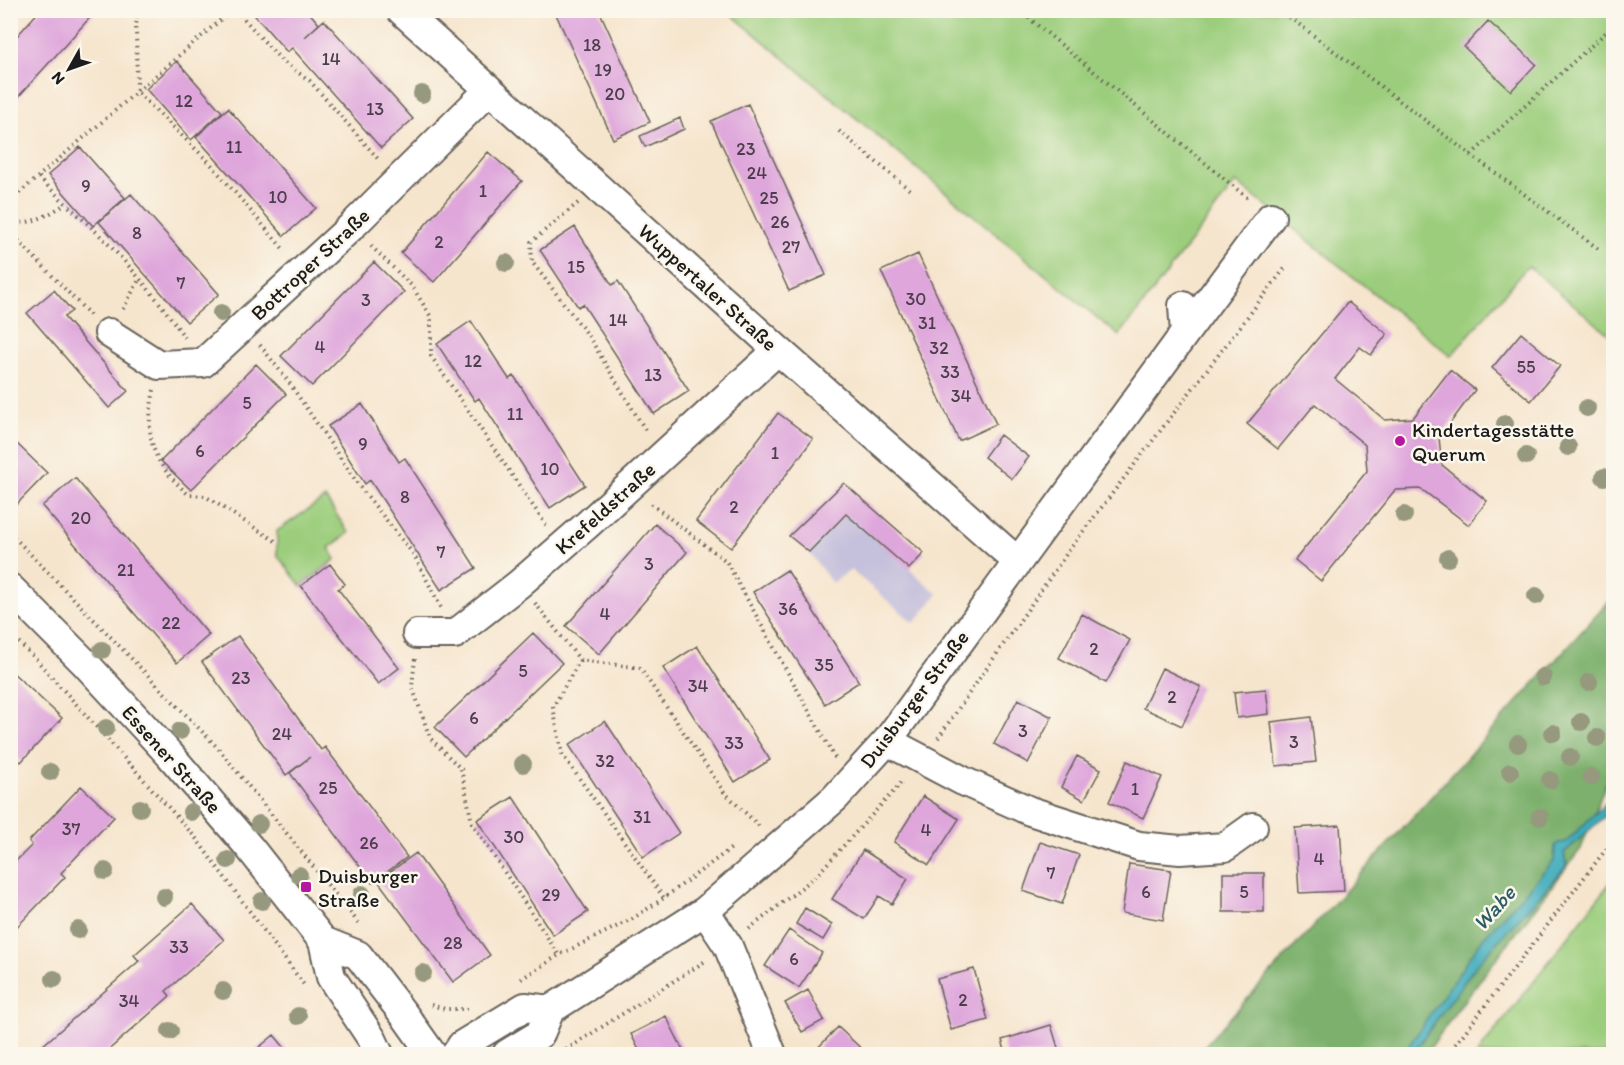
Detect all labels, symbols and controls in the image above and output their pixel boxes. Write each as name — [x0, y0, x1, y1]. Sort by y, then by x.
house number: 18 — [583, 34, 601, 56]
north arrow — [39, 39, 99, 99]
house number: 14 — [321, 48, 341, 70]
house number: 19 — [594, 59, 612, 81]
text: N — [47, 68, 69, 89]
house number: 20 — [605, 83, 625, 105]
house number: 12 — [175, 90, 193, 112]
house number: 13 — [366, 98, 384, 120]
house number: 11 — [226, 136, 242, 158]
house number: 23 — [736, 138, 756, 160]
house number: 24 — [747, 162, 767, 184]
house number: 9 — [81, 175, 91, 197]
house number: 1 — [479, 180, 487, 202]
house number: 10 — [268, 186, 288, 208]
house number: 25 — [760, 187, 778, 209]
street label: Bottroper Straße — [245, 203, 375, 325]
house number: 26 — [771, 211, 790, 233]
street label: Wuppertaler Straße — [633, 218, 783, 356]
house number: 8 — [132, 222, 142, 244]
house number: 2 — [434, 231, 444, 253]
house number: 27 — [782, 236, 800, 258]
house number: 15 — [567, 256, 585, 278]
house number: 7 — [177, 272, 186, 294]
house number: 30 — [906, 288, 926, 310]
house number: 3 — [361, 289, 371, 311]
house number: 14 — [608, 309, 628, 331]
house number: 31 — [918, 312, 936, 334]
house number: 4 — [315, 336, 326, 358]
house number: 32 — [929, 337, 949, 359]
house number: 12 — [464, 350, 482, 372]
house number: 55 — [1517, 356, 1535, 378]
house number: 33 — [940, 361, 960, 383]
house number: 13 — [644, 364, 662, 386]
house number: 34 — [951, 385, 971, 407]
house number: 5 — [242, 392, 252, 414]
house number: 11 — [507, 403, 523, 425]
place label: Kindertagesstätte Querum — [1412, 417, 1574, 466]
house number: 9 — [358, 433, 368, 455]
marker: Kindertagesstätte Querum — [1393, 434, 1407, 448]
house number: 6 — [195, 440, 205, 462]
house number: 1 — [771, 442, 779, 464]
street label: Krefeldstraße — [550, 456, 660, 560]
house number: 10 — [540, 458, 560, 480]
house number: 8 — [400, 486, 410, 508]
house number: 2 — [729, 496, 739, 518]
house number: 20 — [71, 507, 91, 529]
house number: 7 — [437, 541, 446, 563]
house number: 3 — [644, 553, 654, 575]
house number: 21 — [117, 559, 135, 581]
house number: 36 — [778, 598, 798, 620]
house number: 4 — [600, 603, 611, 625]
house number: 22 — [162, 612, 181, 634]
street label: Duisburger Straße — [854, 625, 974, 773]
house number: 2 — [1089, 638, 1099, 660]
house number: 35 — [814, 654, 834, 676]
house number: 5 — [518, 660, 528, 682]
house number: 23 — [231, 667, 251, 689]
house number: 34 — [688, 675, 708, 697]
house number: 2 — [1167, 686, 1177, 708]
street label: Essener Straße — [117, 700, 227, 818]
house number: 6 — [469, 707, 479, 729]
house number: 3 — [1018, 720, 1028, 742]
house number: 24 — [272, 723, 292, 745]
house number: 3 — [1289, 731, 1299, 753]
house number: 33 — [724, 732, 744, 754]
house number: 32 — [595, 750, 615, 772]
house number: 25 — [319, 777, 337, 799]
house number: 1 — [1131, 778, 1139, 800]
house number: 31 — [633, 806, 651, 828]
house number: 37 — [62, 818, 80, 840]
house number: 4 — [921, 819, 932, 841]
house number: 30 — [504, 826, 524, 848]
house number: 26 — [360, 832, 379, 854]
house number: 4 — [1314, 848, 1325, 870]
house number: 7 — [1047, 862, 1056, 884]
place label: Duisburger Straße — [318, 863, 418, 912]
water label: Wabe — [1467, 879, 1522, 936]
marker: Duisburger Straße — [299, 880, 313, 894]
house number: 6 — [1141, 881, 1151, 903]
house number: 5 — [1239, 881, 1249, 903]
house number: 29 — [542, 884, 560, 906]
house number: 28 — [443, 932, 463, 954]
house number: 33 — [169, 936, 189, 958]
house number: 6 — [789, 948, 799, 970]
house number: 2 — [958, 989, 968, 1011]
house number: 34 — [119, 990, 139, 1012]

